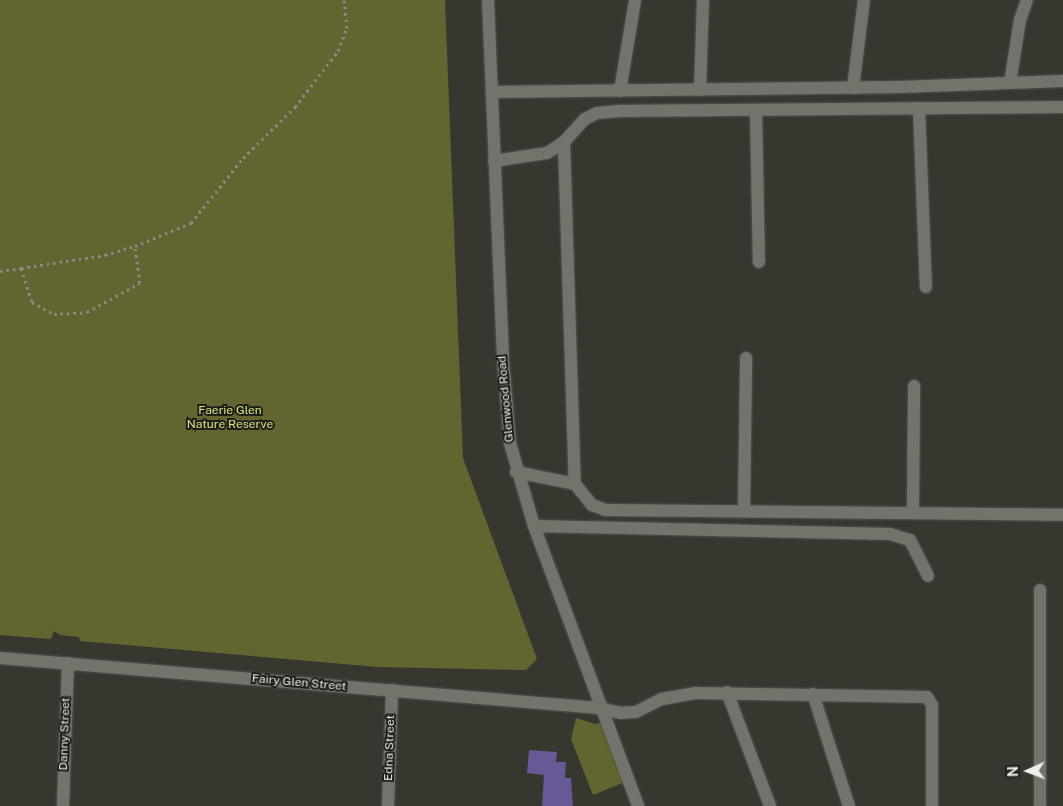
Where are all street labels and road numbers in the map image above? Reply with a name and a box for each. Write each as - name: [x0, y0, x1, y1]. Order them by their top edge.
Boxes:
- street label: Glenwood Road: [495, 355, 517, 443]
- street label: Fairy Glen Street: [251, 672, 347, 694]
- street label: Danny Street: [57, 697, 73, 771]
- street label: Edna Street: [382, 715, 398, 781]

